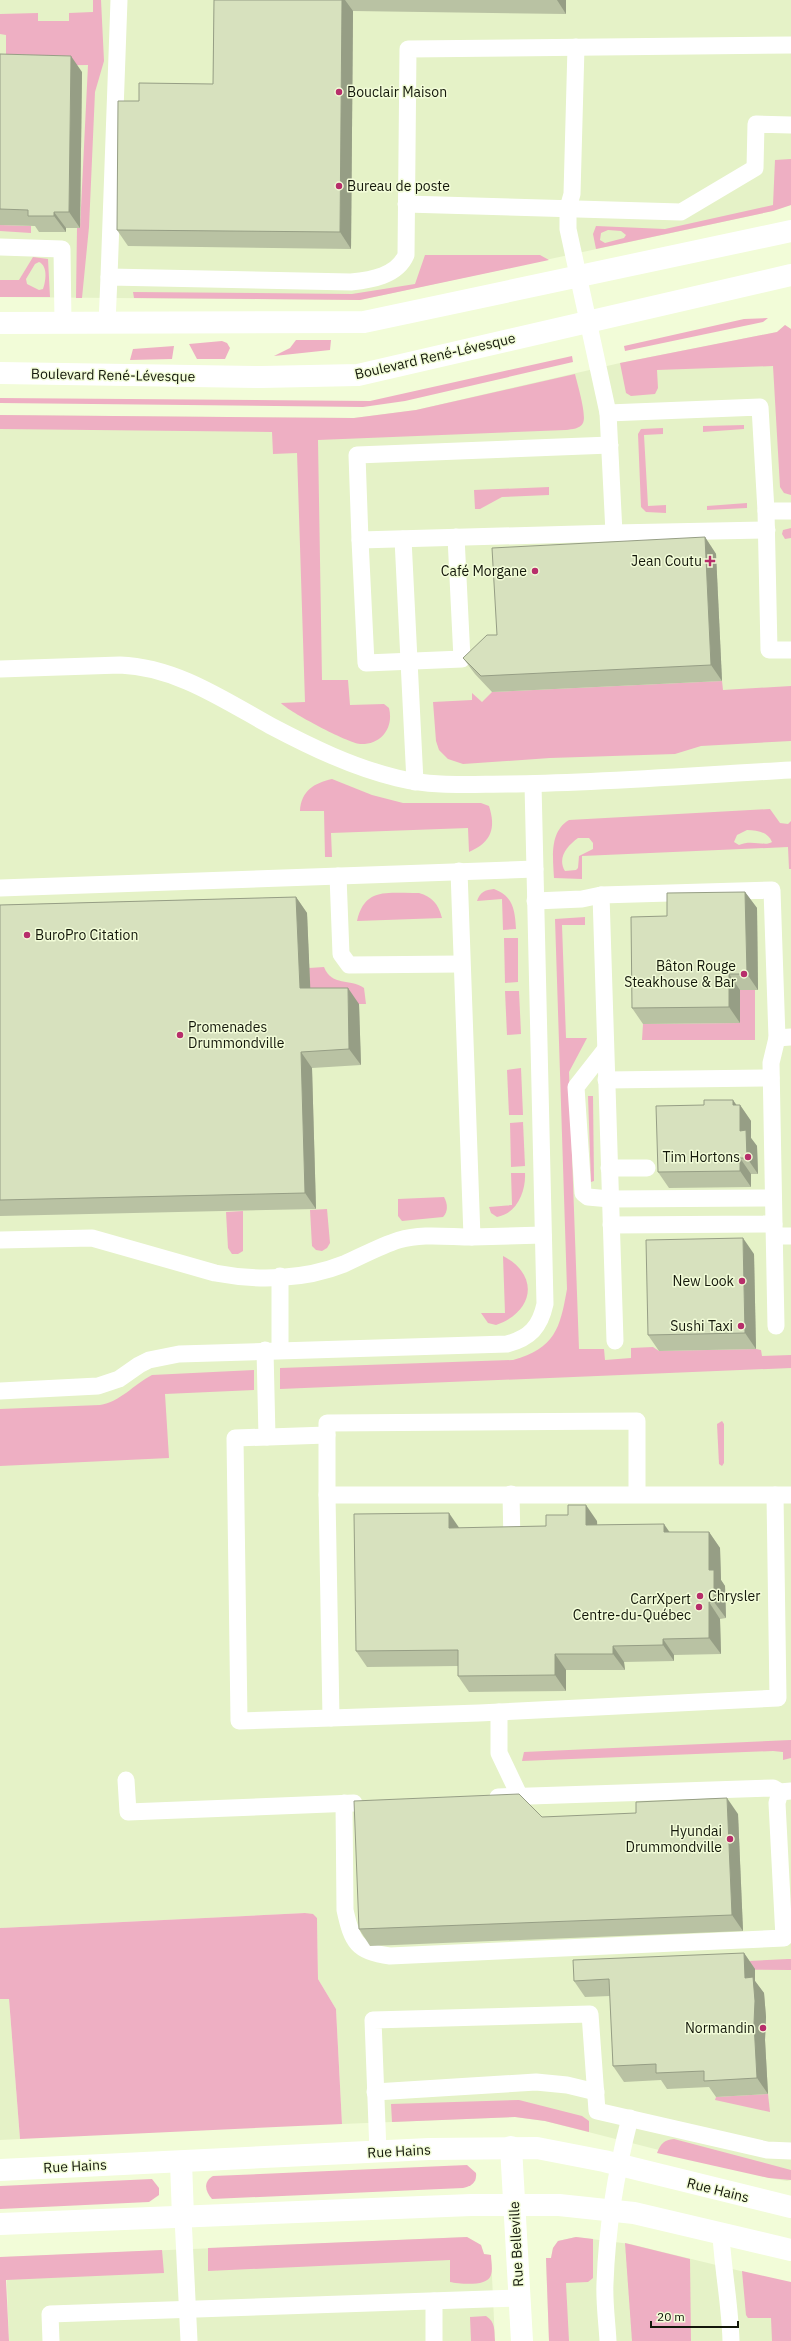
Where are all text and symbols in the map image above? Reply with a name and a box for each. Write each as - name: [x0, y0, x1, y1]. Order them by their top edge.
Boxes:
- place label: Bouclair Maison: [347, 83, 447, 101]
- marker: Bouclair Maison: [334, 87, 344, 97]
- place label: Bureau de poste: [347, 177, 450, 195]
- marker: Bureau de poste: [334, 181, 344, 191]
- street label: Boulevard René-Lévesque: [353, 329, 517, 383]
- street label: Boulevard René-Lévesque: [31, 365, 196, 385]
- place label: Jean Coutu: [631, 552, 702, 570]
- marker: Jean Coutu: [705, 556, 715, 566]
- place label: Café Morgane: [441, 562, 527, 580]
- marker: Café Morgane: [530, 566, 540, 576]
- place label: BuroPro Citation: [35, 926, 138, 944]
- marker: BuroPro Citation: [22, 930, 32, 940]
- place label: Bâton Rouge Steakhouse & Bar: [624, 957, 736, 991]
- marker: Bâton Rouge Steakhouse & Bar: [739, 969, 749, 979]
- place label: Promenades Drummondville: [188, 1018, 285, 1052]
- marker: Promenades Drummondville: [175, 1030, 185, 1040]
- place label: Tim Hortons: [663, 1148, 740, 1166]
- marker: Tim Hortons: [743, 1152, 753, 1162]
- place label: New Look: [672, 1272, 735, 1290]
- marker: New Look: [737, 1276, 747, 1286]
- place label: Sushi Taxi: [670, 1317, 733, 1335]
- marker: Sushi Taxi: [736, 1321, 746, 1331]
- place label: Chrysler: [708, 1587, 760, 1605]
- place label: CarrXpert Centre-du-Québec: [573, 1590, 691, 1624]
- marker: Chrysler: [695, 1591, 705, 1601]
- marker: CarrXpert Centre-du-Québec: [694, 1602, 704, 1612]
- place label: Hyundai Drummondville: [626, 1822, 722, 1856]
- marker: Hyundai Drummondville: [725, 1834, 735, 1844]
- place label: Normandin: [685, 2019, 755, 2037]
- marker: Normandin: [758, 2023, 768, 2033]
- street label: Rue Hains: [367, 2140, 431, 2162]
- street label: Rue Hains: [43, 2155, 107, 2177]
- street label: Rue Hains: [685, 2174, 751, 2206]
- street label: Rue Belleville: [505, 2201, 527, 2287]
- scale bar: [651, 2303, 738, 2329]
- text: 20 m: [657, 2309, 685, 2324]

